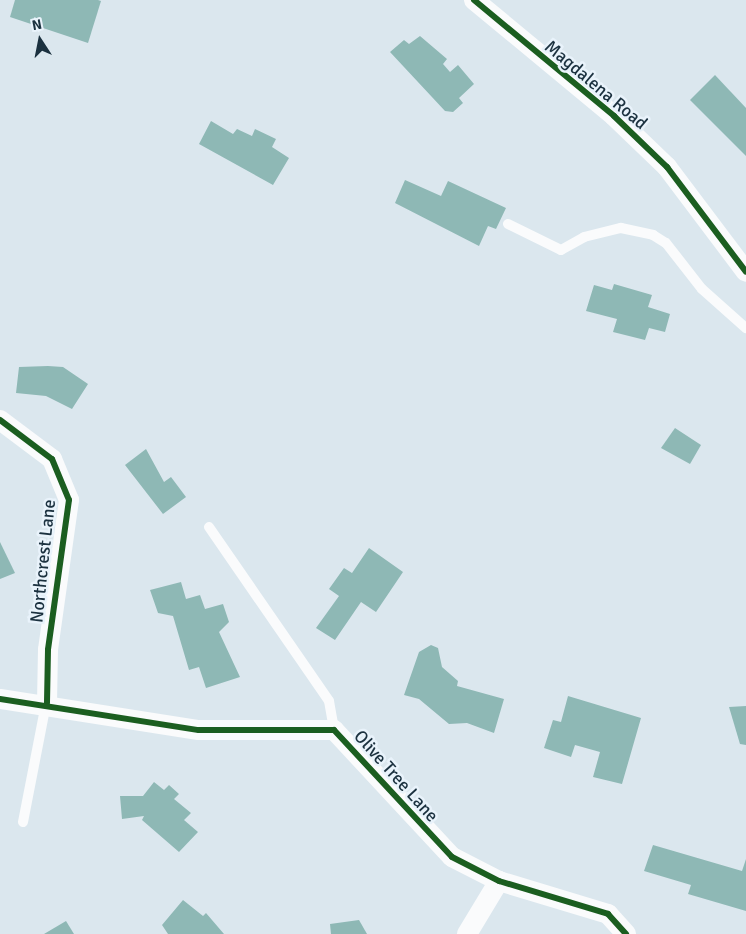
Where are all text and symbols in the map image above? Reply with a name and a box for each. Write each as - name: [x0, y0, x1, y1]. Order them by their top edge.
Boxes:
- north arrow: [15, 15, 65, 65]
- text: N: [31, 16, 43, 34]
- street label: Magdalena Road: [540, 36, 652, 134]
- street label: Northcrest Lane: [26, 498, 60, 624]
- street label: Olive Tree Lane: [349, 726, 443, 826]

